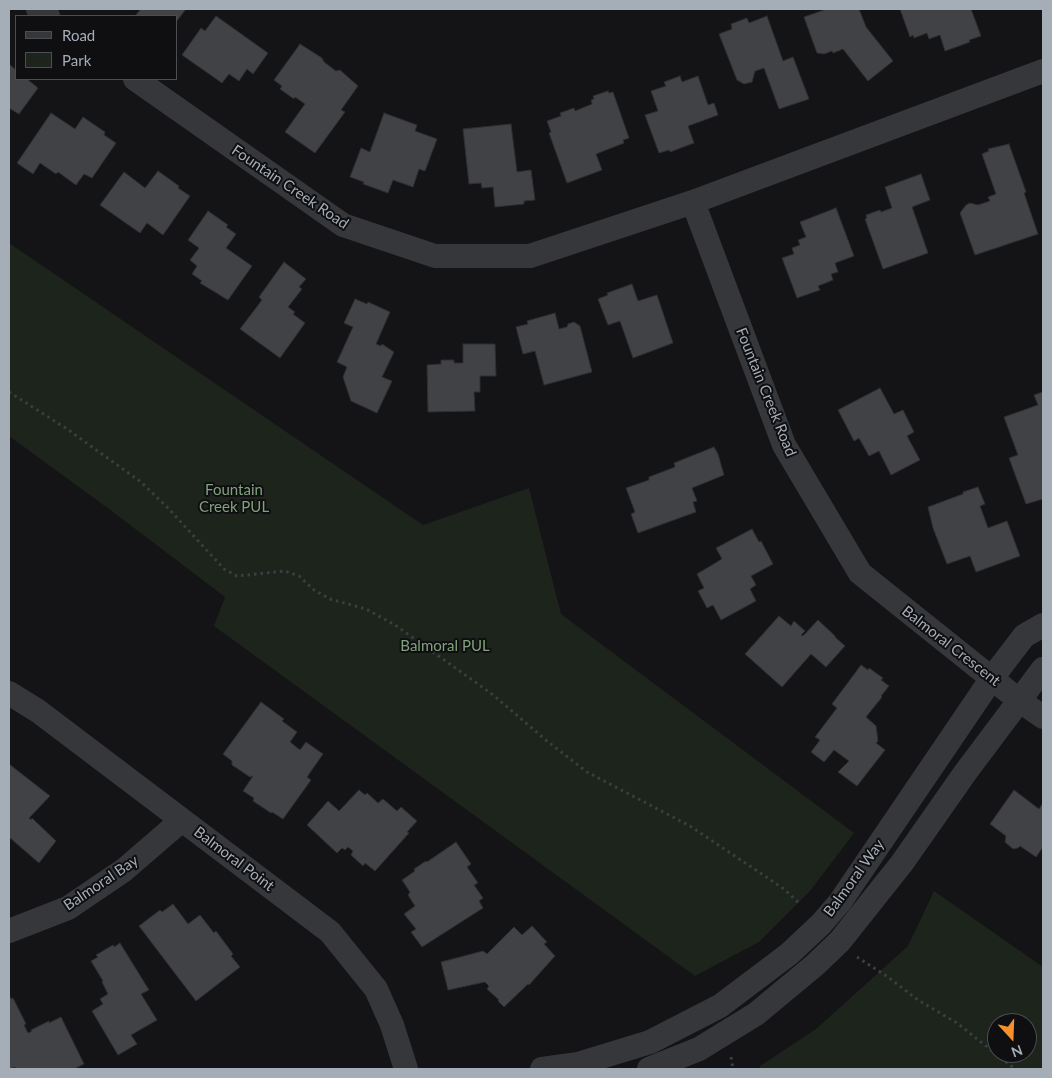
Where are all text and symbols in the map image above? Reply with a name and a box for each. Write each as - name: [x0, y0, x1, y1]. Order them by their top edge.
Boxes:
- legend: [15, 15, 178, 80]
- text: Road: [62, 26, 95, 44]
- text: Park: [62, 51, 91, 69]
- street label: Fountain Creek Road: [228, 141, 352, 233]
- street label: Fountain Creek Road: [732, 325, 800, 459]
- park label: Fountain Creek PUL: [199, 481, 269, 516]
- street label: Balmoral Crescent: [898, 602, 1004, 690]
- park label: Balmoral PUL: [400, 637, 490, 655]
- street label: Balmoral Point: [190, 823, 278, 895]
- street label: Balmoral Way: [820, 836, 888, 920]
- street label: Balmoral Bay: [60, 851, 142, 915]
- north arrow: [987, 1013, 1037, 1063]
- text: N: [1009, 1042, 1025, 1061]

